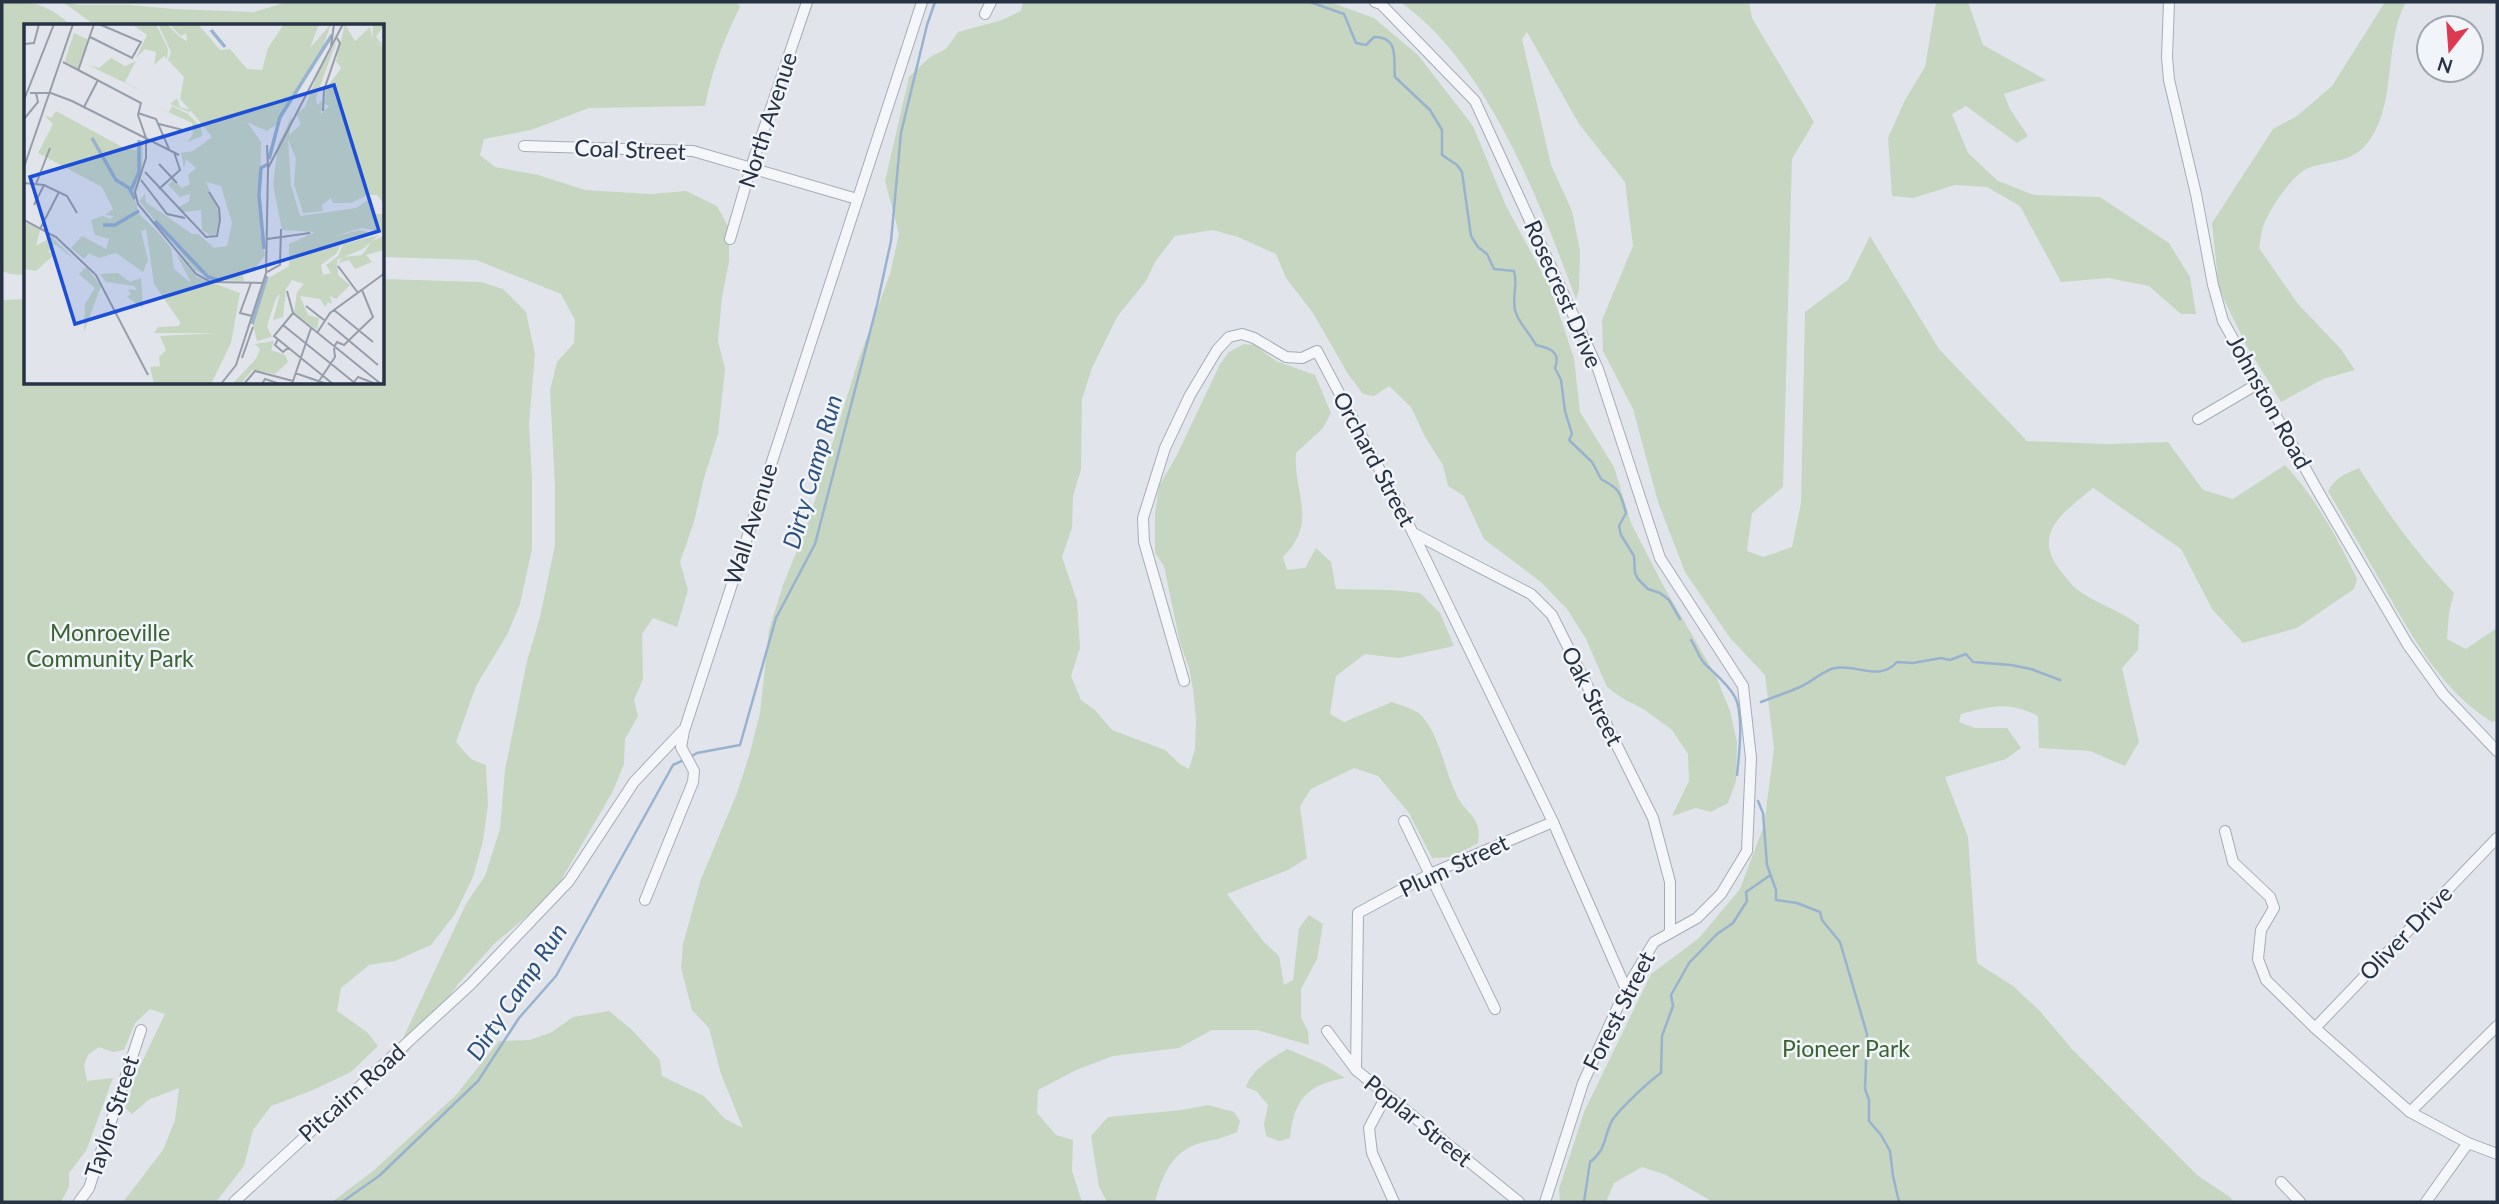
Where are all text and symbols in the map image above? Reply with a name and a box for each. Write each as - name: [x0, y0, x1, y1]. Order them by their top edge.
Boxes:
- north arrow: [2415, 14, 2485, 84]
- inset map: [24, 24, 385, 385]
- street label: North Avenue: [732, 48, 802, 191]
- text: N: [2435, 53, 2455, 79]
- street label: Coal Street: [574, 133, 687, 165]
- street label: Rosecrest Drive: [1519, 215, 1609, 372]
- street label: Johnston Road: [2222, 330, 2318, 473]
- street label: Orchard Street: [1328, 386, 1422, 531]
- water label: Dirty Camp Run: [776, 391, 847, 552]
- street label: Wall Avenue: [717, 459, 783, 588]
- park label: Monroeville Community Park: [26, 618, 194, 672]
- street label: Oak Street: [1556, 641, 1630, 751]
- street label: Plum Street: [1394, 827, 1513, 903]
- street label: Oliver Drive: [2353, 879, 2458, 986]
- water label: Dirty Camp Run: [459, 917, 572, 1065]
- street label: Forest Street: [1576, 946, 1660, 1075]
- park label: Pioneer Park: [1782, 1034, 1910, 1062]
- street label: Pitcairn Road: [292, 1037, 410, 1147]
- street label: Taylor Street: [78, 1051, 144, 1181]
- street label: Poplar Street: [1359, 1068, 1479, 1173]

